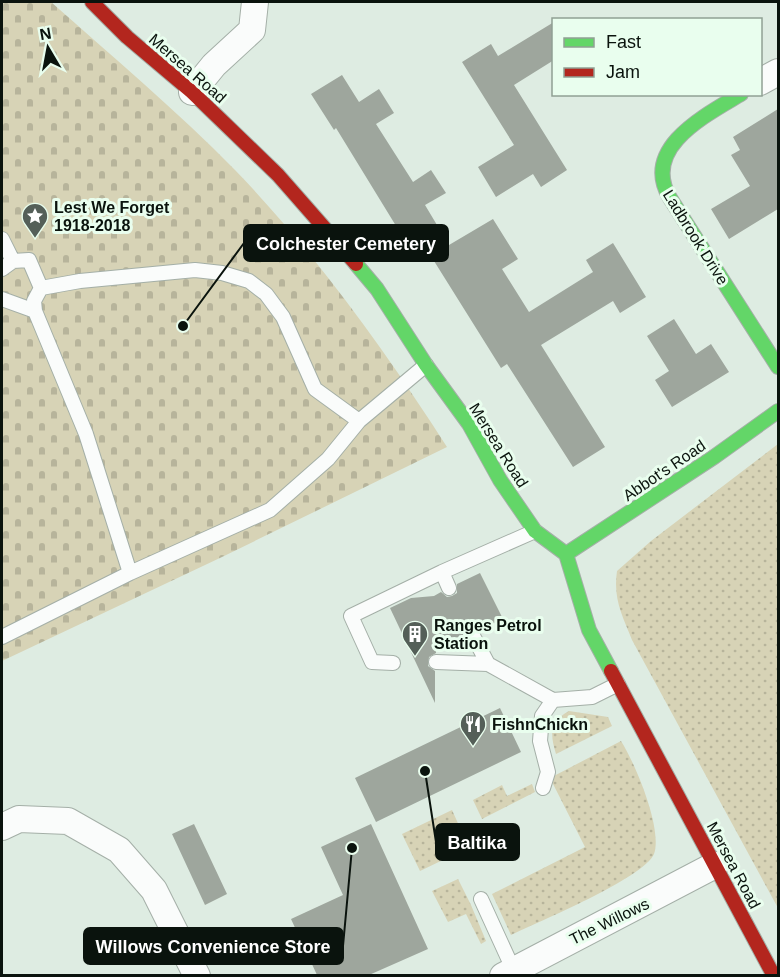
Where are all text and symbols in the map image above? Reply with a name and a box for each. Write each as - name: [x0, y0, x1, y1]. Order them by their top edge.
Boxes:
- north arrow: [18, 18, 78, 78]
- legend: [552, 18, 762, 96]
- text: N: [38, 24, 53, 43]
- street label: Mersea Road: [146, 30, 229, 106]
- text: Fast: [606, 32, 641, 52]
- text: Jam: [606, 62, 640, 82]
- street label: Ladbrook Drive: [660, 187, 732, 288]
- place label: Lest We Forget 1918-2018: [54, 199, 170, 234]
- place icon: Lest We Forget 1918-2018: [20, 201, 50, 239]
- callout: Colchester Cemetery: [244, 225, 448, 261]
- text: Colchester Cemetery: [256, 234, 436, 254]
- street label: Mersea Road: [466, 400, 531, 490]
- street label: Abbot's Road: [620, 437, 709, 504]
- place label: Ranges Petrol Station: [434, 617, 542, 652]
- building icon: Ranges Petrol Station: [400, 619, 430, 657]
- restaurant icon: FishnChickn: [458, 709, 488, 747]
- place label: FishnChickn: [492, 716, 588, 733]
- street label: Mersea Road: [704, 819, 764, 912]
- callout: Baltika: [436, 824, 519, 860]
- text: Baltika: [447, 833, 508, 853]
- street label: The Willows: [567, 895, 652, 948]
- callout: Willows Convenience Store: [84, 928, 343, 964]
- text: Willows Convenience Store: [96, 937, 330, 957]

